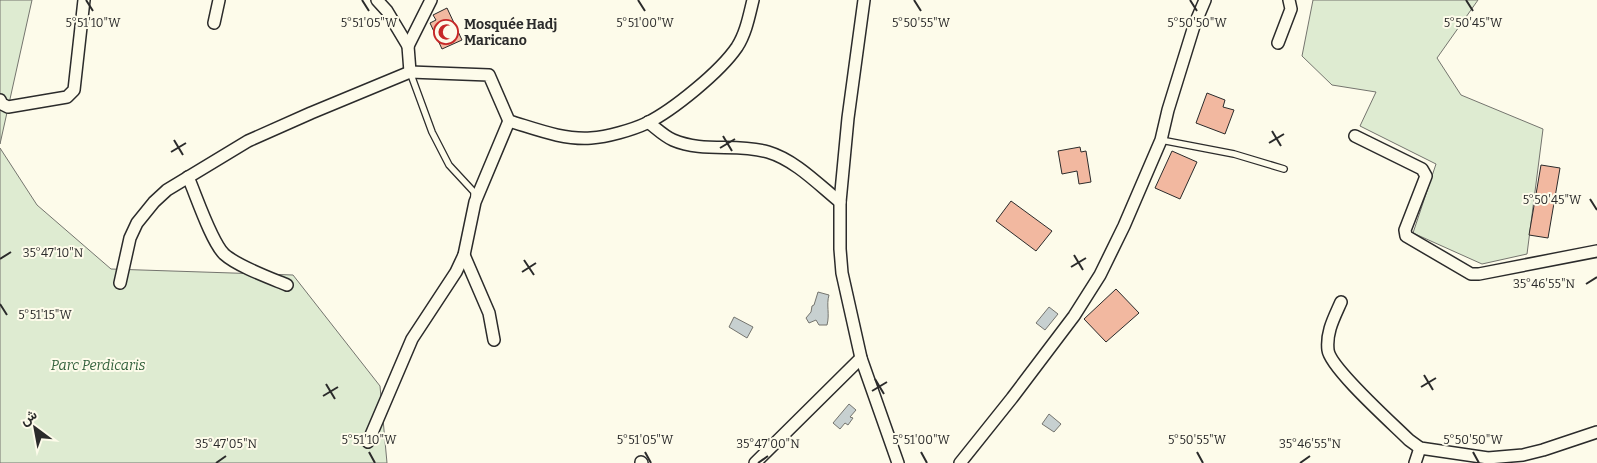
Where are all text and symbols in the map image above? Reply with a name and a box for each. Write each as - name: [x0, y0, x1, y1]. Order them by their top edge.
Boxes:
- text: 5°51'10"W: [66, 16, 121, 30]
- text: 5°51'05"W: [341, 16, 398, 30]
- place label: Mosquée Hadj Maricano: [464, 16, 557, 49]
- text: 5°51'00"W: [616, 16, 675, 30]
- text: 5°50'55"W: [892, 16, 951, 30]
- text: 5°50'50"W: [1167, 16, 1227, 30]
- text: 5°50'45"W: [1444, 16, 1503, 30]
- mosque icon: Mosquée Hadj Maricano: [433, 19, 459, 45]
- text: 5°50'45"W: [1523, 193, 1582, 207]
- text: 35°47'10"N: [23, 246, 84, 260]
- text: 35°46'55"N: [1513, 277, 1576, 291]
- text: 5°51'15"W: [18, 308, 73, 322]
- park label: Parc Perdicaris: [51, 357, 146, 374]
- north arrow: [10, 403, 60, 453]
- text: ش: [17, 406, 40, 429]
- text: 5°51'10"W: [342, 433, 397, 447]
- text: 5°51'05"W: [617, 433, 674, 447]
- text: 5°51'00"W: [892, 433, 951, 447]
- text: 5°50'55"W: [1168, 433, 1227, 447]
- text: 5°50'50"W: [1443, 433, 1503, 447]
- text: 35°47'05"N: [195, 437, 258, 451]
- text: 35°47'00"N: [736, 437, 800, 451]
- text: 35°46'55"N: [1279, 437, 1342, 451]

